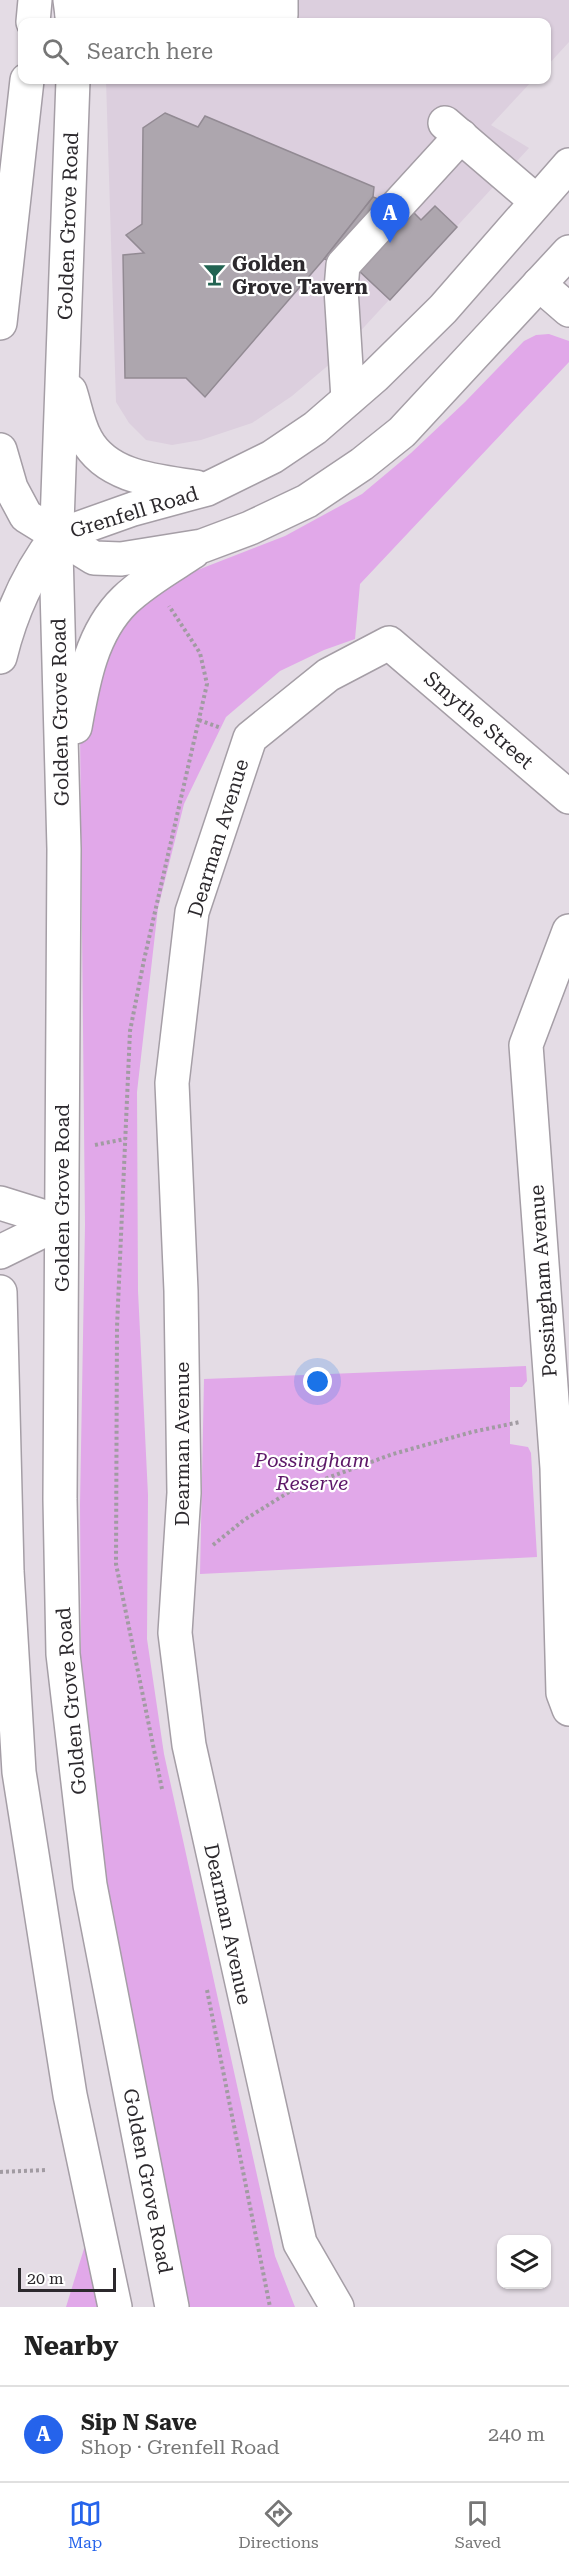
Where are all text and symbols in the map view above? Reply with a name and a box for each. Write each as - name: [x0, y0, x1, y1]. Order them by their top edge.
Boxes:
- search box: [18, 18, 551, 84]
- icon: search: [39, 35, 72, 68]
- text: Search here: [87, 39, 213, 64]
- street label: Golden Grove Road: [53, 131, 83, 320]
- pin: A: [370, 194, 410, 243]
- place label: Golden Grove Tavern: [232, 252, 368, 299]
- bar icon: Golden Grove Tavern: [201, 262, 227, 288]
- street label: Grenfell Road: [67, 481, 201, 543]
- street label: Golden Grove Road: [46, 618, 74, 806]
- street label: Smythe Street: [420, 666, 539, 774]
- street label: Dearman Avenue: [183, 756, 253, 920]
- street label: Golden Grove Road: [50, 1104, 74, 1292]
- street label: Possingham Avenue: [524, 1184, 562, 1378]
- street label: Dearman Avenue: [170, 1362, 194, 1526]
- your location: [303, 1367, 332, 1396]
- park label: Possingham Reserve: [253, 1448, 370, 1495]
- street label: Golden Grove Road: [51, 1606, 91, 1796]
- street label: Dearman Avenue: [199, 1841, 257, 2007]
- street label: Golden Grove Road: [118, 2086, 178, 2276]
- map controls: [497, 2235, 551, 2289]
- button: layers: [497, 2235, 551, 2289]
- scale bar: [18, 2265, 116, 2292]
- text: 20 m: [27, 2269, 64, 2288]
- text: Nearby: [24, 2331, 118, 2361]
- text: Sip N Save: [81, 2410, 197, 2435]
- text: A: [36, 2422, 51, 2446]
- text: 240 m: [488, 2422, 545, 2446]
- text: Shop · Grenfell Road: [81, 2435, 280, 2459]
- tab: Map: [68, 2497, 102, 2552]
- tab: Directions: [238, 2497, 319, 2552]
- tab: Saved: [455, 2497, 501, 2552]

